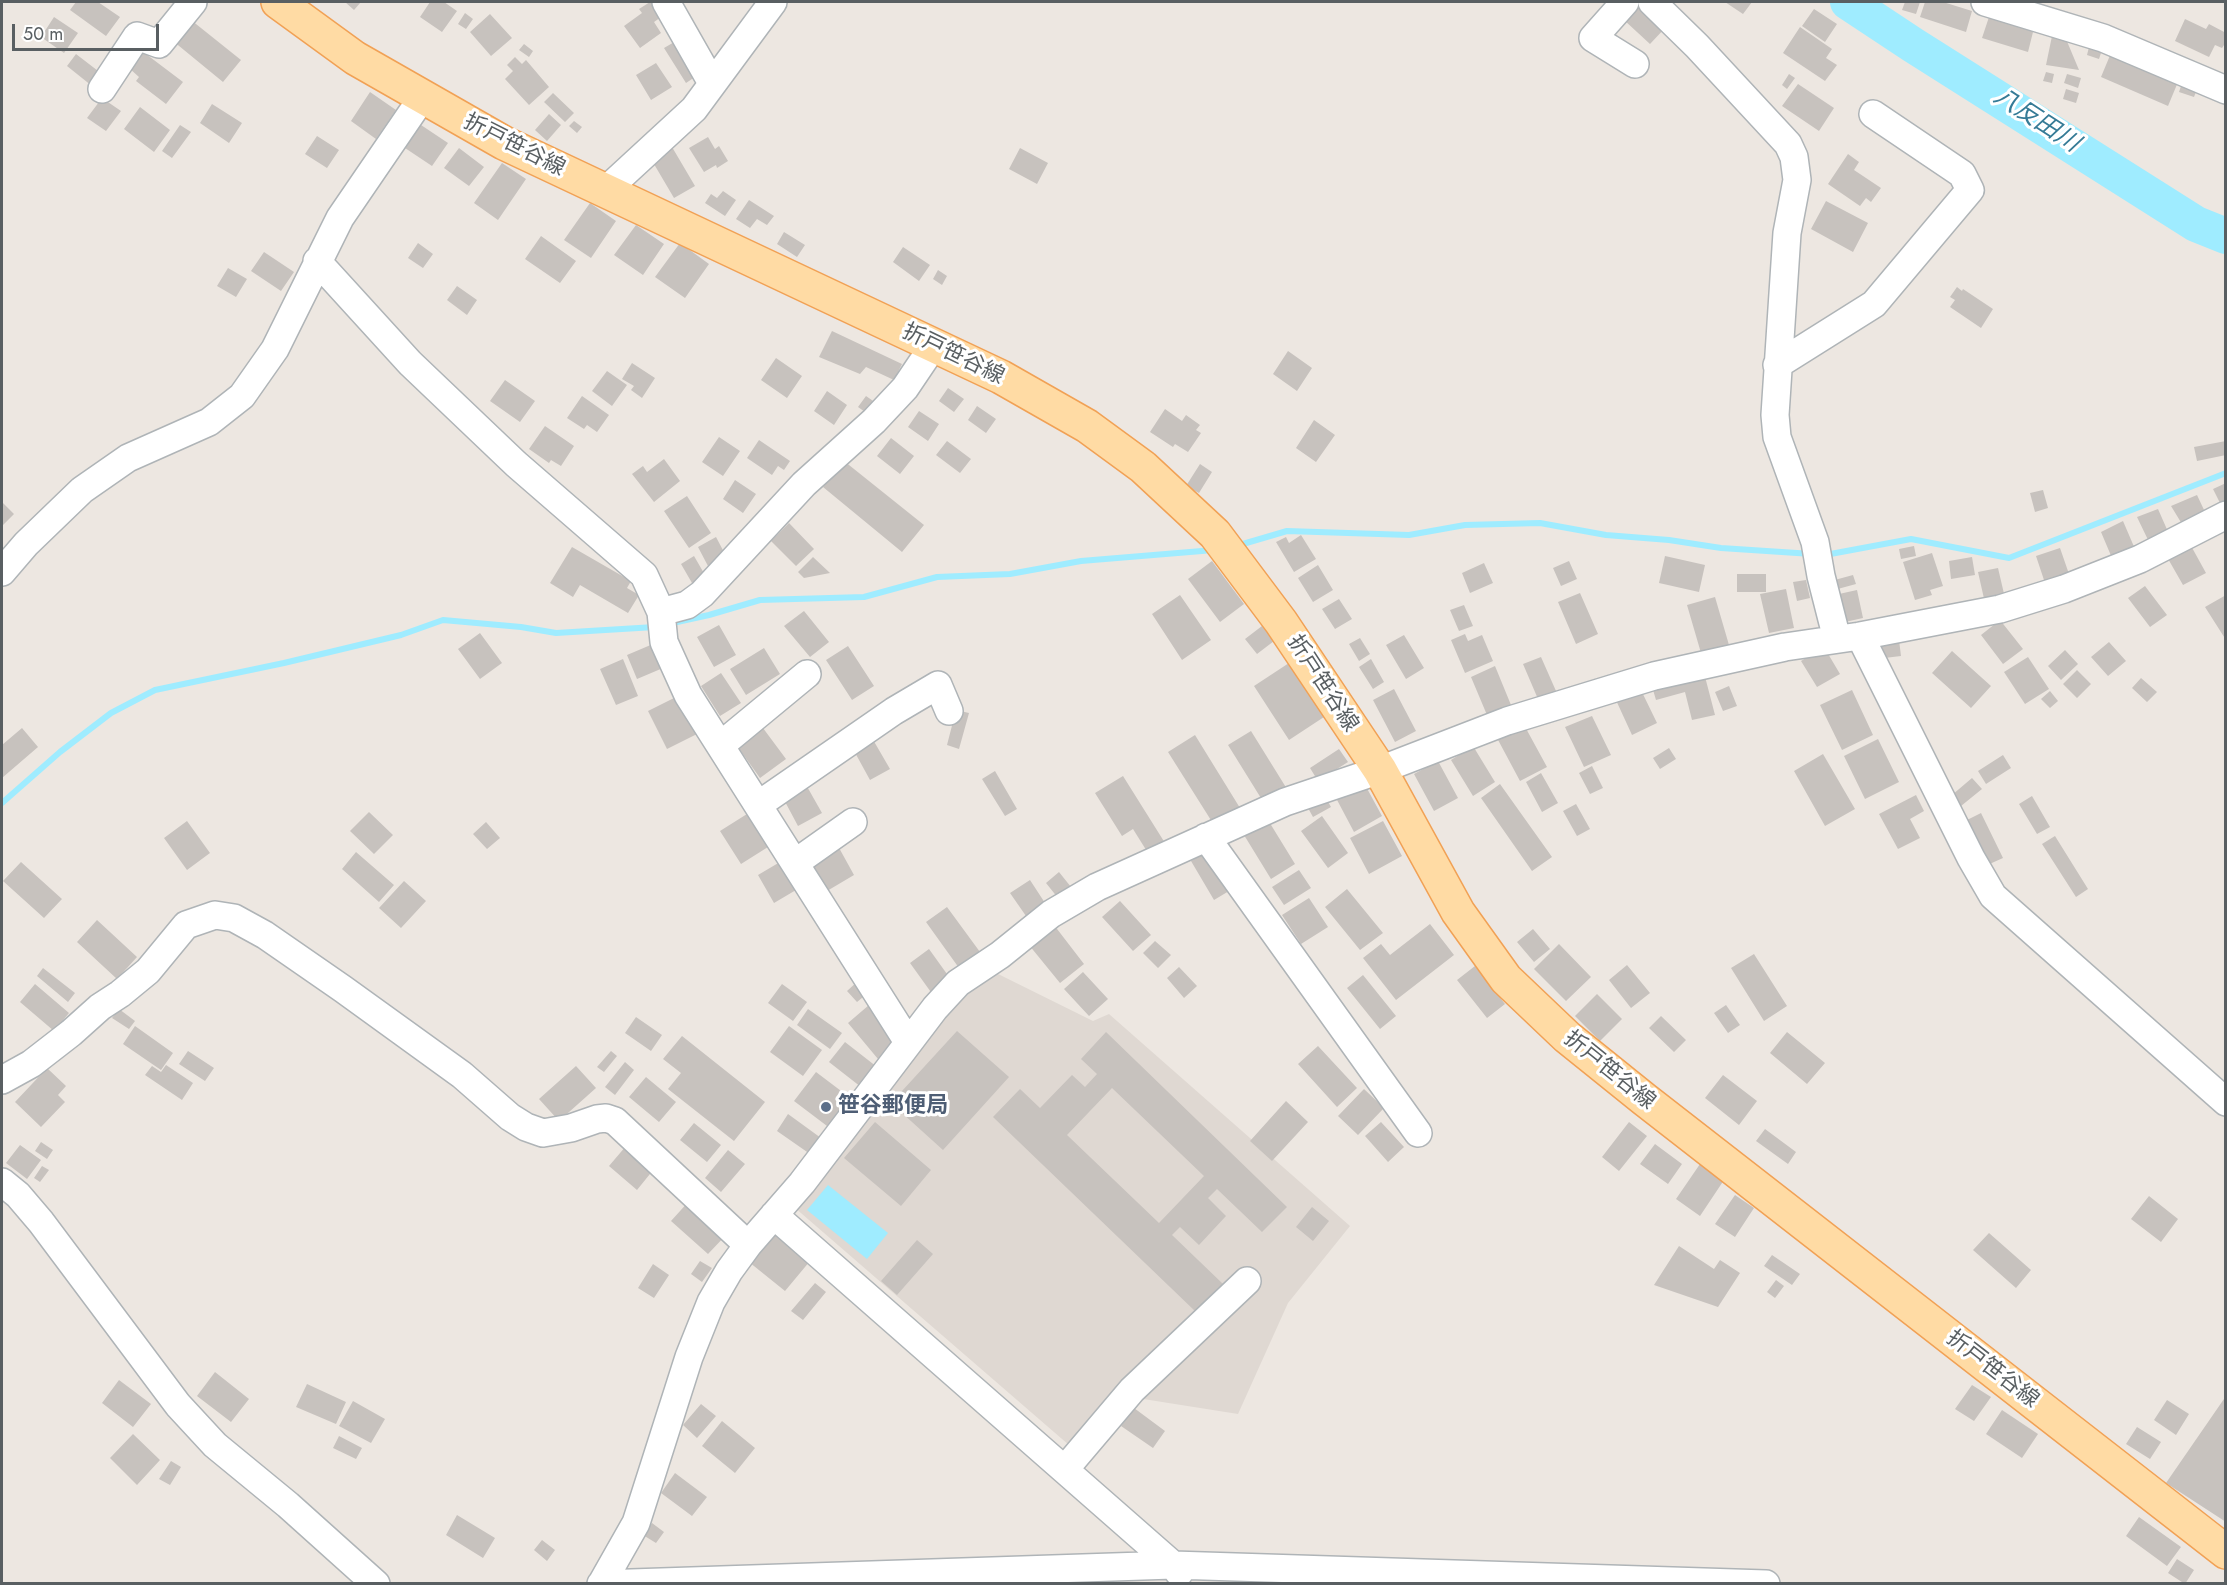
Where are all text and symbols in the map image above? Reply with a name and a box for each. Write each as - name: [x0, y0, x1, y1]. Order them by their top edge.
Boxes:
- scale bar: [15, 12, 162, 50]
- text: 50 m: [23, 21, 63, 47]
- water label: 八反田川: [1988, 83, 2084, 159]
- street label: 折戸笹谷線: [459, 109, 569, 183]
- street label: 折戸笹谷線: [898, 319, 1008, 391]
- street label: 折戸笹谷線: [1281, 631, 1363, 737]
- street label: 折戸笹谷線: [1558, 1026, 1660, 1116]
- place label: 笹谷郵便局: [838, 1094, 948, 1120]
- marker: 笹谷郵便局: [819, 1100, 833, 1114]
- street label: 折戸笹谷線: [1941, 1326, 2043, 1414]

